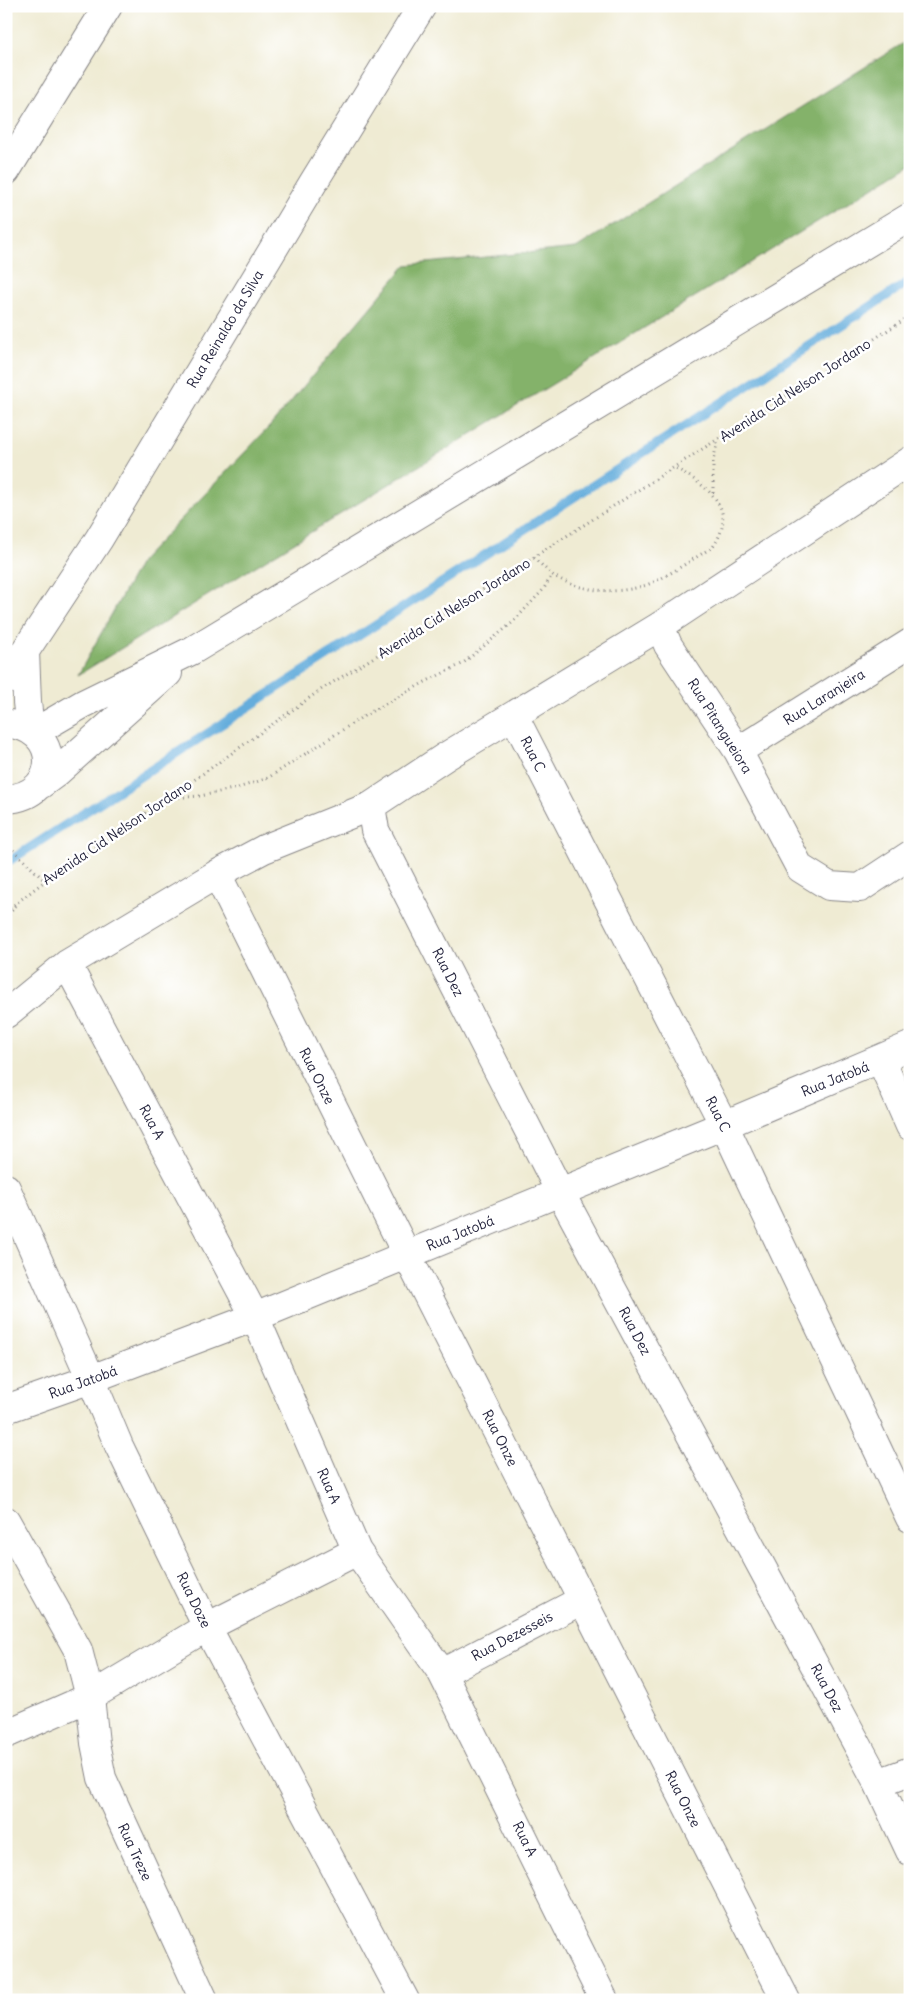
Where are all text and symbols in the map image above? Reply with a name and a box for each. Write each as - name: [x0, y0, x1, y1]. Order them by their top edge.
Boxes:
- street label: Rua Reinaldo da Silva: [183, 267, 267, 391]
- street label: Avenida Cid Nelson Jordano: [716, 334, 874, 446]
- street label: Avenida Cid Nelson Jordano: [374, 554, 534, 662]
- street label: Rua Laranjeira: [780, 665, 868, 729]
- street label: Rua Pitangueiora: [684, 675, 756, 777]
- street label: Rua C: [516, 733, 550, 775]
- street label: Avenida Cid Nelson Jordano: [39, 775, 195, 889]
- street label: Rua Dez: [428, 945, 468, 1000]
- street label: Rua Onze: [295, 1045, 339, 1107]
- street label: Rua Jatobá: [798, 1057, 872, 1101]
- street label: Rua C: [701, 1093, 735, 1135]
- street label: Rua A: [135, 1101, 169, 1143]
- street label: Rua Jatobá: [423, 1211, 497, 1255]
- street label: Rua Dez: [615, 1304, 655, 1359]
- street label: Rua Jatobá: [46, 1361, 120, 1403]
- street label: Rua Onze: [478, 1407, 522, 1469]
- street label: Rua A: [313, 1465, 345, 1507]
- street label: Rua Doze: [173, 1569, 215, 1631]
- street label: Rua Dezesseis: [468, 1607, 556, 1665]
- street label: Rua Dez: [807, 1661, 847, 1716]
- street label: Rua Onze: [661, 1768, 705, 1830]
- street label: Rua A: [509, 1818, 541, 1860]
- street label: Rua Treze: [114, 1820, 156, 1884]

